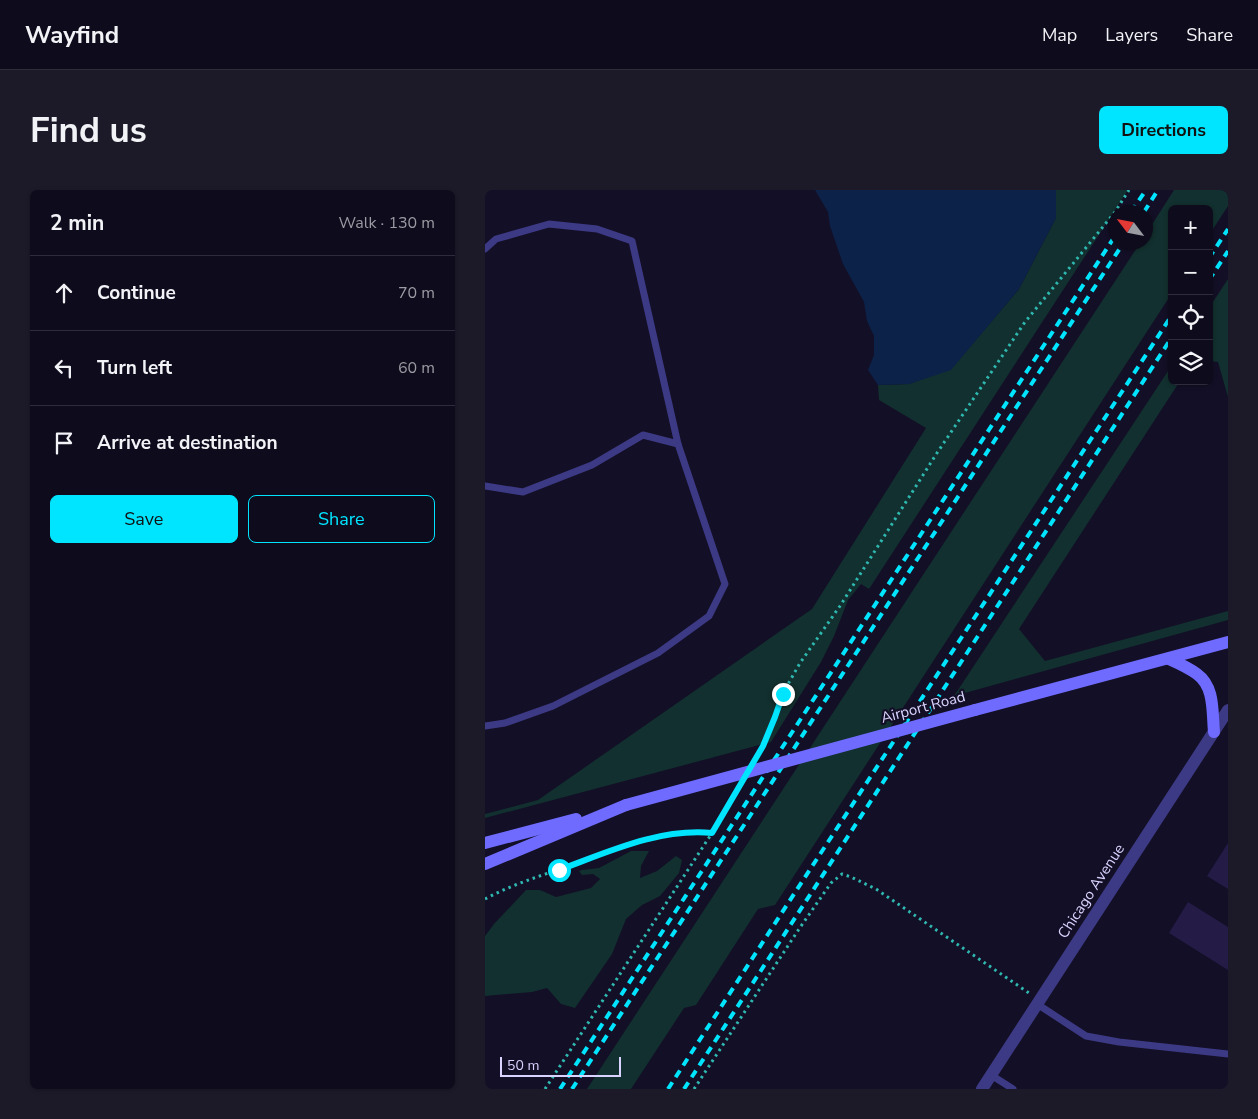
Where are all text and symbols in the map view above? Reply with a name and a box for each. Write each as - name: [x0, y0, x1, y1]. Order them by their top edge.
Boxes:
- text: Wayfind: [25, 19, 119, 51]
- text: Map: [1042, 23, 1077, 47]
- text: Layers: [1105, 23, 1158, 47]
- text: Share: [1186, 23, 1233, 47]
- button: Directions: [1099, 106, 1228, 154]
- text: Find us: [30, 107, 147, 154]
- north arrow: [1108, 205, 1153, 250]
- map controls: [1168, 205, 1213, 385]
- button: +: [1168, 205, 1213, 250]
- text: 2 min: [50, 209, 104, 237]
- text: Walk · 130 m: [339, 212, 435, 234]
- button: −: [1168, 250, 1213, 295]
- icon: ahead: [50, 279, 78, 307]
- text: Continue: [97, 280, 176, 306]
- text: 70 m: [398, 282, 435, 304]
- button: locate: [1168, 295, 1213, 340]
- button: layers: [1168, 340, 1213, 385]
- icon: left: [50, 354, 78, 382]
- text: Turn left: [97, 355, 172, 381]
- text: 60 m: [398, 357, 435, 379]
- icon: arrive: [50, 429, 78, 457]
- text: Arrive at destination: [97, 430, 278, 456]
- button: Save: [50, 495, 238, 543]
- button: Share: [248, 495, 435, 543]
- route end: [772, 683, 795, 706]
- street label: Airport Road: [879, 686, 967, 728]
- street label: Chicago Avenue: [1053, 840, 1129, 942]
- route start: [548, 859, 571, 882]
- scale bar: [500, 1054, 621, 1077]
- text: 50 m: [507, 1056, 539, 1075]

